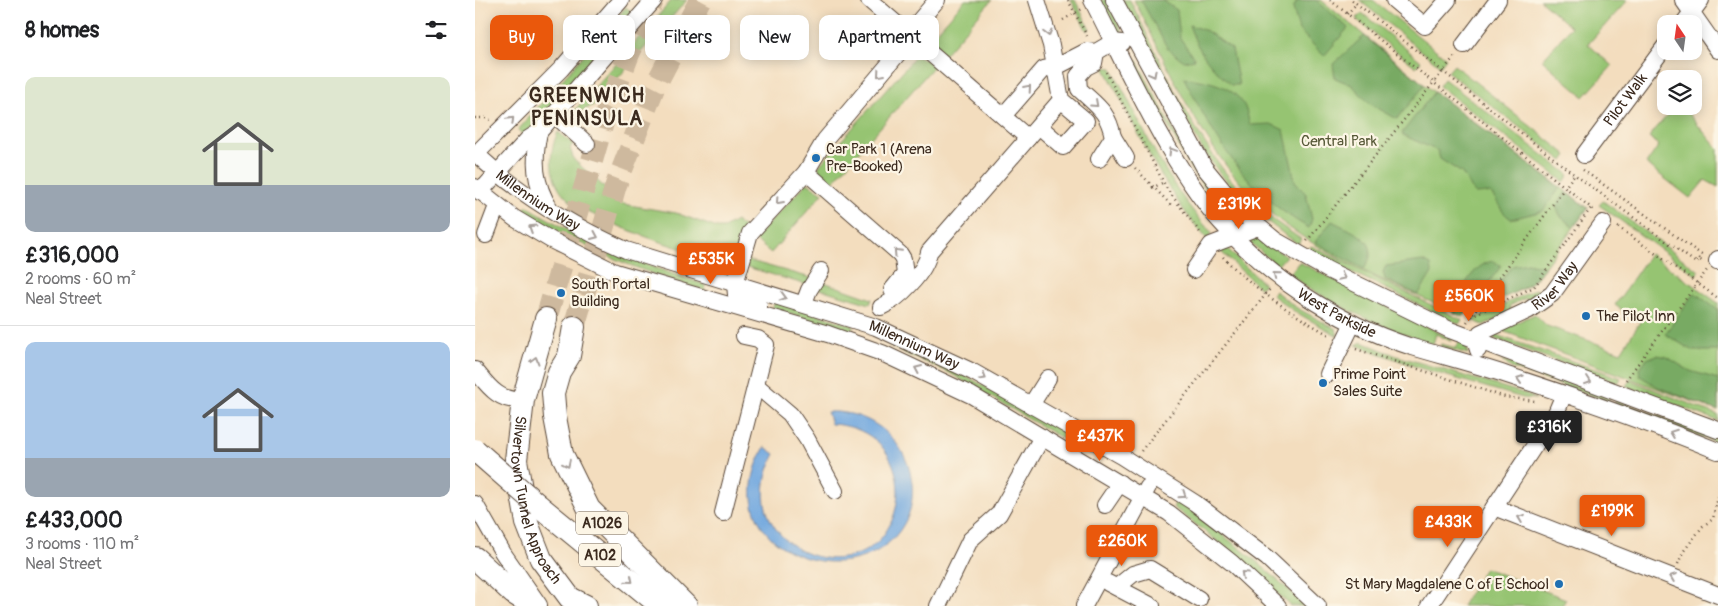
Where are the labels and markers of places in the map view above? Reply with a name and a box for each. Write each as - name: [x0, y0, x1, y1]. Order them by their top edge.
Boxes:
- place label: Car Park 1 (Arena Pre-Booked): [826, 140, 932, 176]
- marker: Car Park 1 (Arena Pre-Booked): [810, 152, 822, 164]
- pin: £319K: [1204, 188, 1274, 230]
- pin: £535K: [676, 242, 746, 285]
- place label: South Portal Building: [571, 275, 650, 311]
- pin: £560K: [1434, 280, 1504, 322]
- marker: South Portal Building: [555, 287, 567, 299]
- place label: The Pilot Inn: [1596, 307, 1675, 326]
- marker: The Pilot Inn: [1580, 310, 1592, 322]
- place label: Prime Point Sales Suite: [1333, 365, 1407, 401]
- marker: Prime Point Sales Suite: [1317, 377, 1329, 389]
- pin: £316K: [1514, 410, 1584, 453]
- pin: £437K: [1065, 420, 1135, 462]
- pin: £199K: [1577, 494, 1647, 537]
- pin: £433K: [1413, 506, 1483, 548]
- pin: £260K: [1087, 524, 1157, 567]
- place label: St Mary Magdalene C of E School: [1345, 575, 1549, 594]
- marker: St Mary Magdalene C of E School: [1553, 578, 1565, 590]

